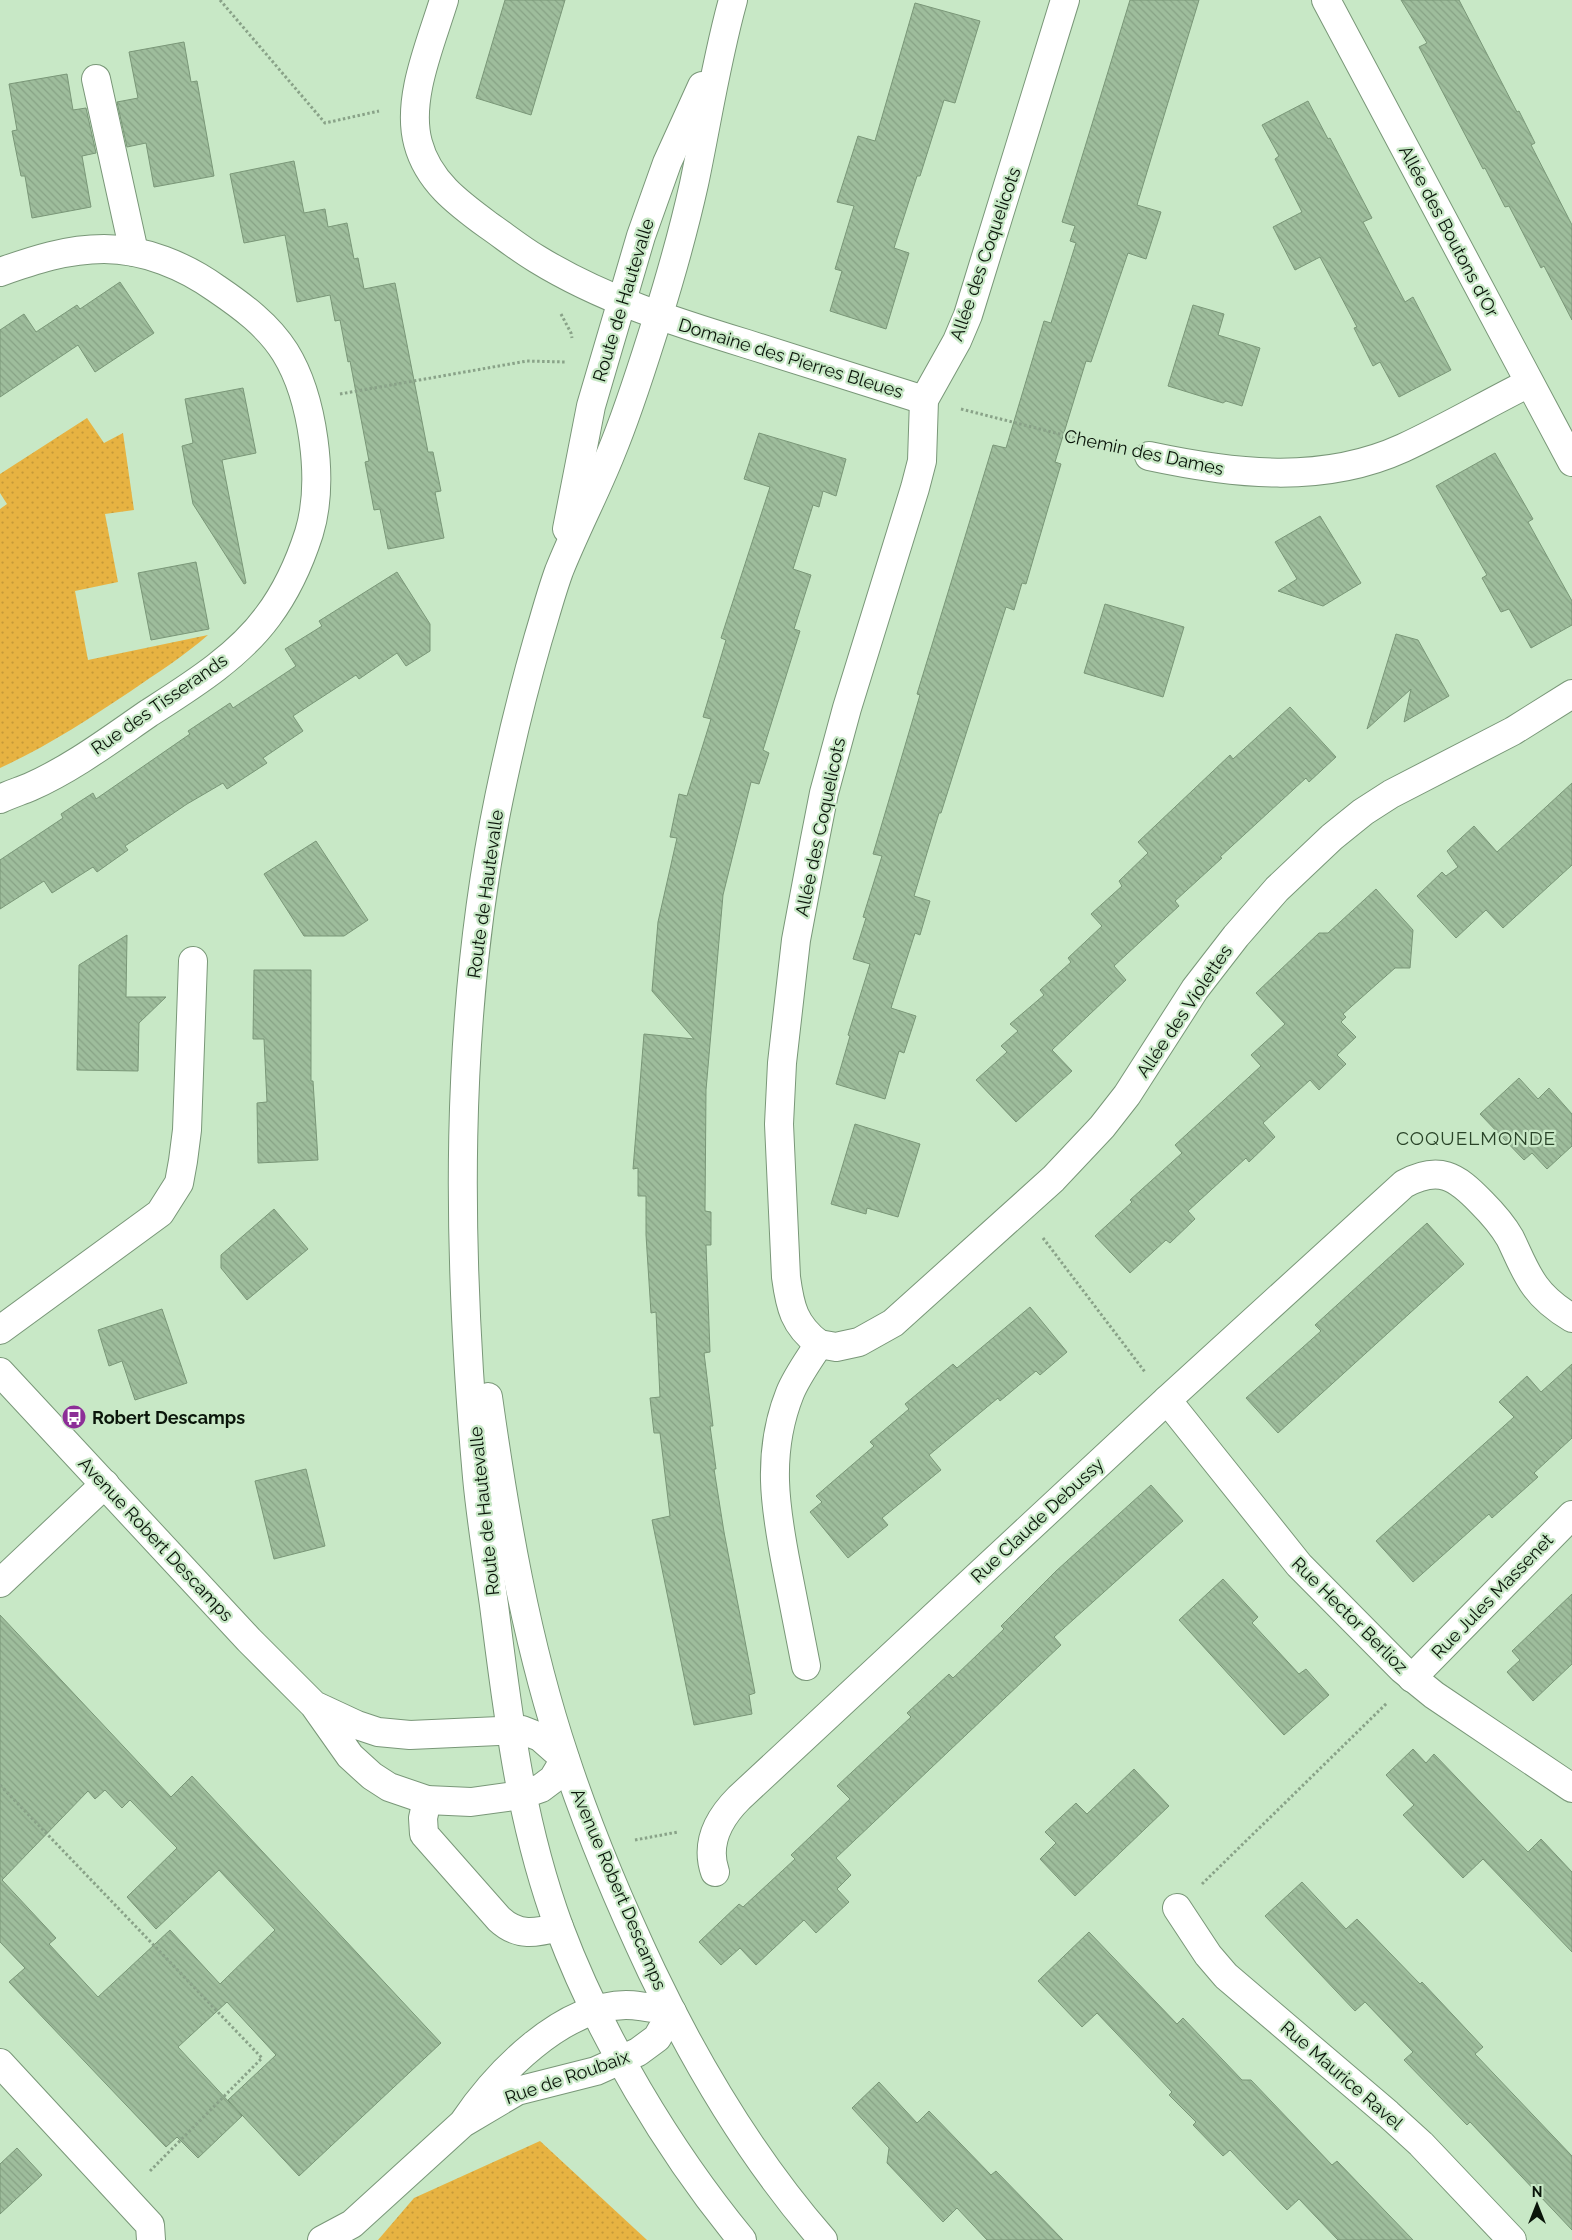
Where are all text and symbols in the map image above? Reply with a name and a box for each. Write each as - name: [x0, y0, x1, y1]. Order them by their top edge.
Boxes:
- street label: Allée des Boutons d'Or: [1395, 142, 1503, 321]
- street label: Allée des Coquelicots: [945, 164, 1025, 343]
- street label: Route de Hautevalle: [588, 215, 658, 384]
- street label: Domaine des Pierres Bleues: [676, 314, 906, 402]
- street label: Chemin des Dames: [1062, 425, 1226, 479]
- street label: Rue des Tisserands: [87, 649, 231, 759]
- street label: Allée des Coquelicots: [791, 735, 849, 918]
- street label: Route de Hautevalle: [463, 808, 507, 979]
- street label: Allée des Violettes: [1132, 940, 1236, 1081]
- district label: COQUELMONDE: [1396, 1127, 1556, 1149]
- bus stop icon: Robert Descamps: [61, 1404, 87, 1430]
- place label: Robert Descamps: [92, 1407, 245, 1428]
- street label: Route de Hautevalle: [465, 1425, 503, 1596]
- street label: Avenue Robert Descamps: [74, 1453, 238, 1626]
- street label: Rue Claude Debussy: [966, 1453, 1108, 1587]
- street label: Rue Jules Massenet: [1427, 1529, 1557, 1663]
- street label: Rue Hector Berlioz: [1288, 1553, 1412, 1677]
- street label: Avenue Robert Descamps: [567, 1785, 671, 1993]
- street label: Rue Maurice Ravel: [1277, 2016, 1407, 2134]
- street label: Rue de Roubaix: [502, 2046, 632, 2108]
- north arrow: [1512, 2180, 1562, 2230]
- text: N: [1532, 2184, 1542, 2200]

